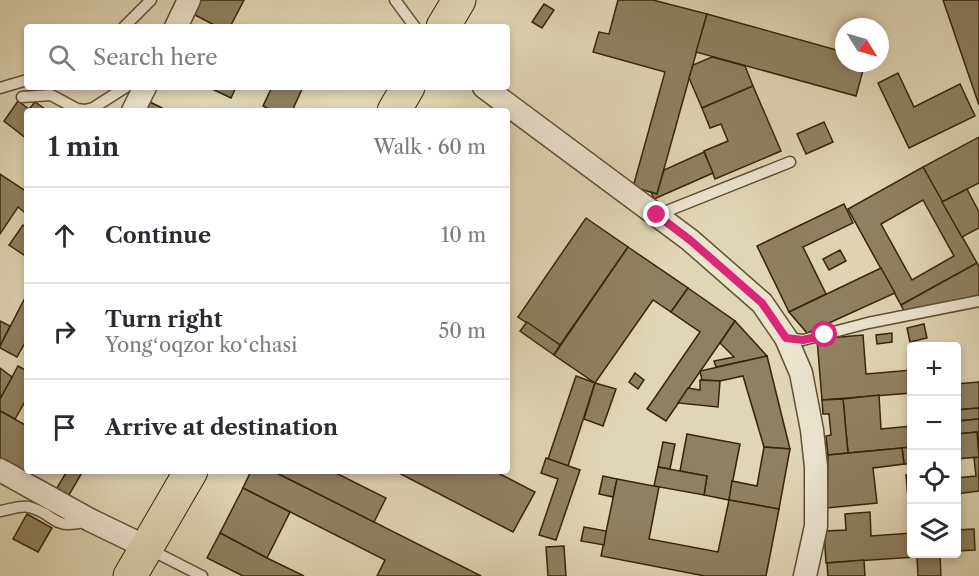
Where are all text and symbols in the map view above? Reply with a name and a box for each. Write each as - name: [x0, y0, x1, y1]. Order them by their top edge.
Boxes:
- north arrow: [835, 18, 889, 72]
- search box: [24, 24, 510, 90]
- icon: search: [45, 41, 78, 74]
- text: Search here: [93, 44, 218, 71]
- text: 1 min: [48, 131, 119, 163]
- text: Walk · 60 m: [374, 135, 486, 159]
- route end: [643, 201, 669, 227]
- icon: ahead: [48, 219, 81, 252]
- text: Continue: [105, 222, 211, 249]
- text: 10 m: [441, 223, 486, 247]
- text: Turn right: [105, 306, 223, 333]
- icon: right: [48, 315, 81, 348]
- text: 50 m: [439, 319, 486, 343]
- route start: [811, 321, 837, 347]
- text: Yongʻoqzor koʻchasi: [105, 333, 297, 357]
- map controls: [907, 342, 961, 558]
- button: +: [907, 342, 961, 396]
- button: −: [907, 396, 961, 450]
- icon: arrive: [48, 411, 81, 444]
- text: Arrive at destination: [105, 414, 338, 441]
- button: locate: [907, 450, 961, 504]
- button: layers: [907, 504, 961, 558]

